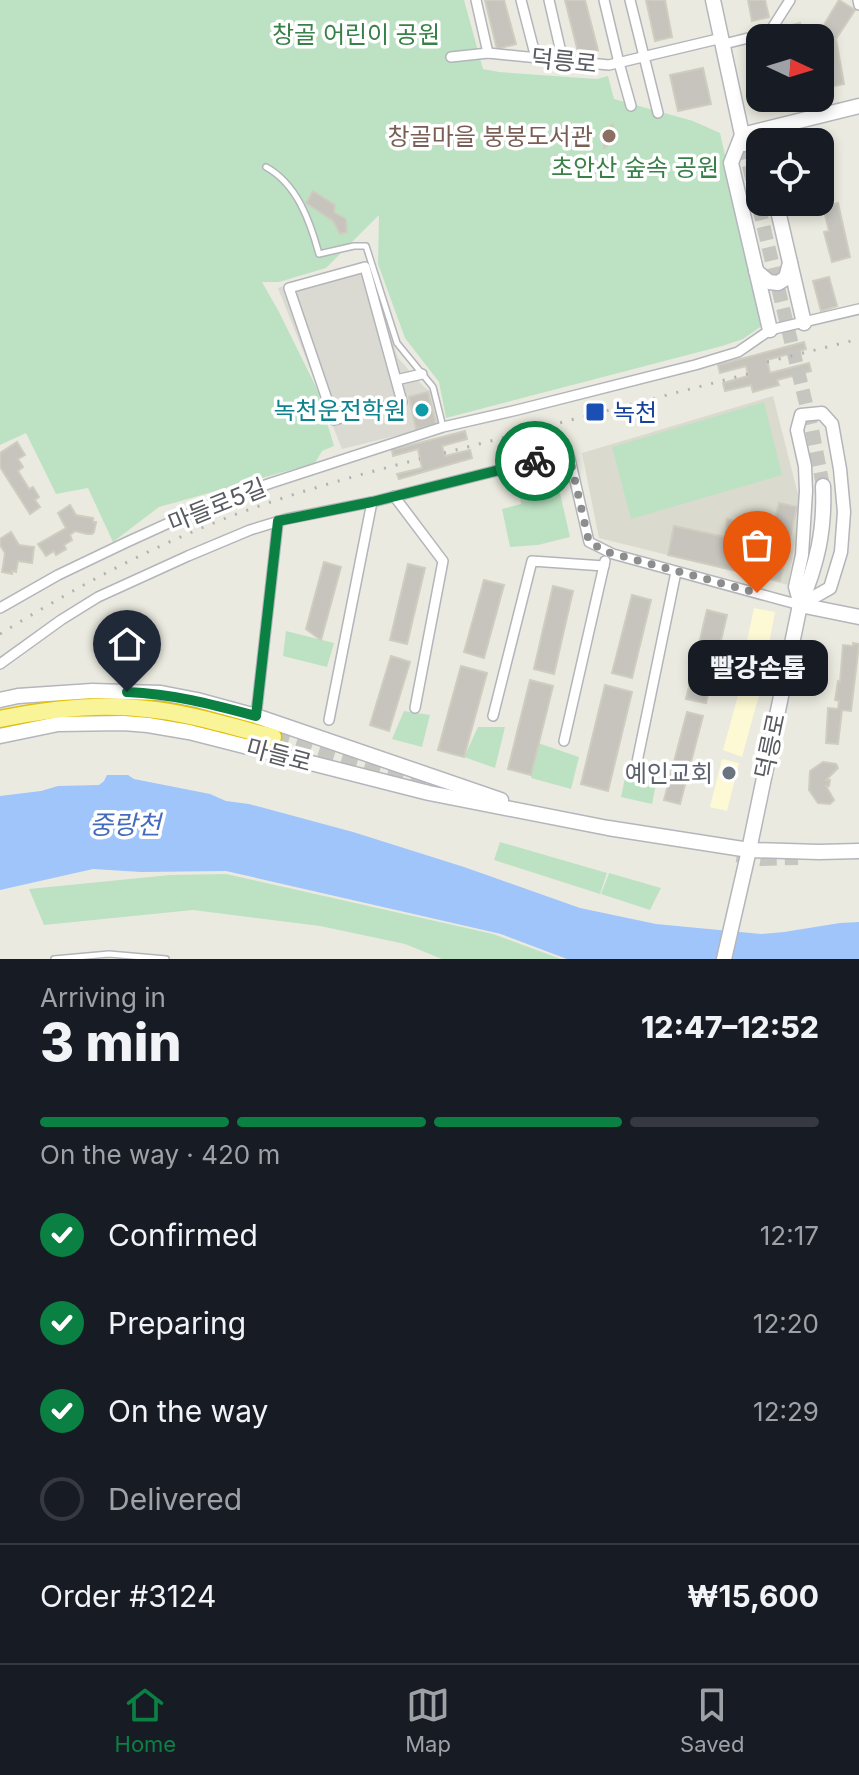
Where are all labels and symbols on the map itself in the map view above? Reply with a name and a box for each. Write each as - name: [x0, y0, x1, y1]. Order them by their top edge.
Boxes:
- park label: 창골 어린이 공원: [272, 20, 440, 49]
- north arrow: [746, 24, 834, 112]
- street label: 덕릉로: [530, 43, 598, 79]
- place label: 창골마을 붕붕도서관: [388, 122, 593, 151]
- marker: 창골마을 붕붕도서관: [600, 127, 618, 145]
- park label: 초안산 숲속 공원: [551, 153, 719, 182]
- place label: 녹천운전학원: [274, 396, 406, 425]
- place label: 녹천: [613, 398, 657, 427]
- marker: 녹천운전학원: [413, 401, 431, 419]
- marker: 녹천: [584, 401, 606, 423]
- courier: [495, 421, 575, 501]
- street label: 마들로5길: [164, 472, 270, 538]
- pin: [723, 511, 791, 593]
- pin: [93, 610, 161, 692]
- callout: 빨강손톱: [687, 641, 827, 697]
- street label: 덕릉로: [749, 711, 791, 781]
- street label: 마들로: [243, 732, 315, 778]
- place label: 예인교회: [625, 759, 713, 788]
- marker: 예인교회: [720, 764, 738, 782]
- water label: 중랑천: [89, 809, 164, 840]

